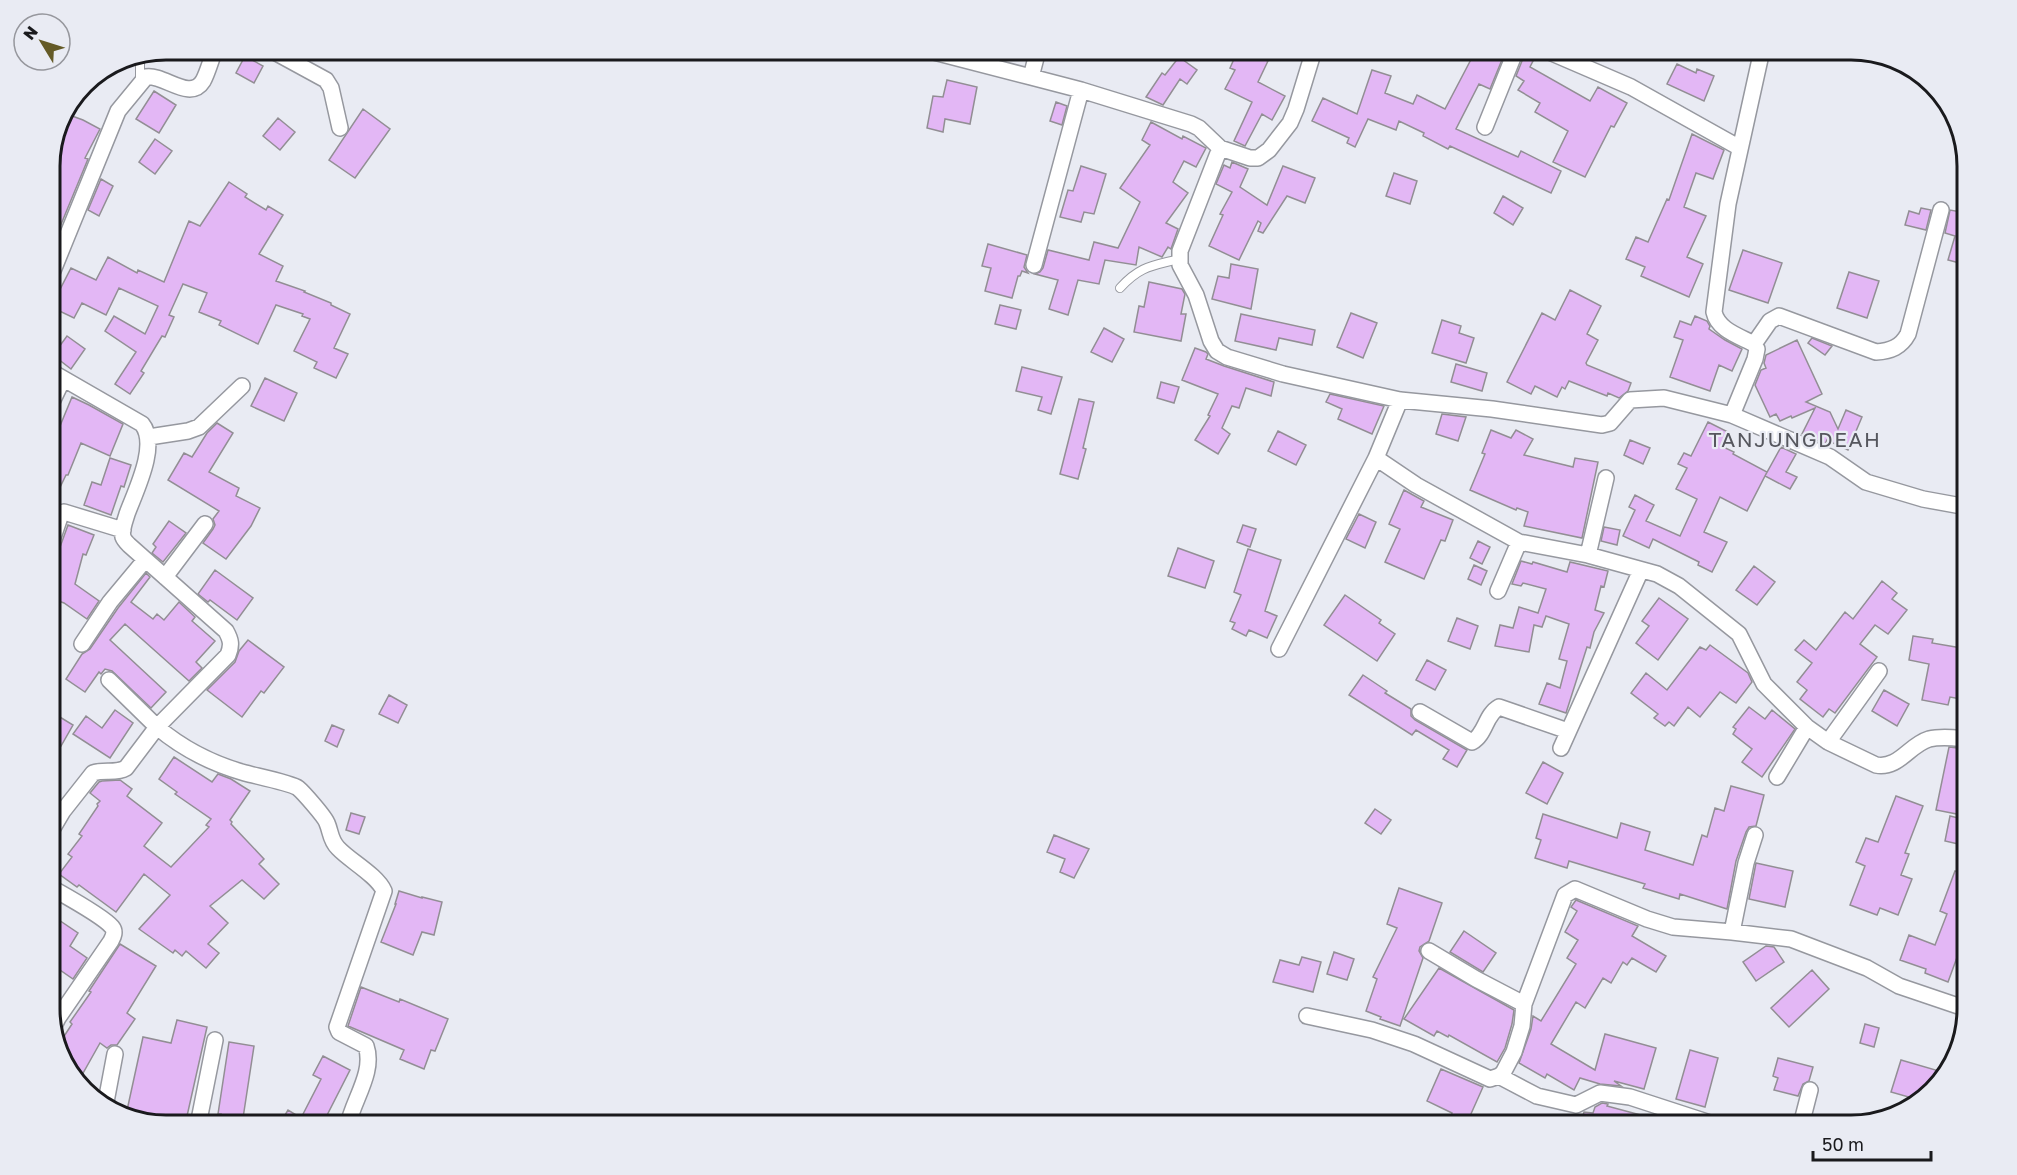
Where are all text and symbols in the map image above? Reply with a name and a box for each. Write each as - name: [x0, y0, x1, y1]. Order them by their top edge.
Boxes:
- north arrow: [12, 12, 72, 72]
- text: N: [19, 22, 42, 44]
- district label: TANJUNGDEAH: [1708, 426, 1882, 452]
- scale bar: [1813, 1124, 1932, 1162]
- text: 50 m: [1822, 1133, 1864, 1155]

